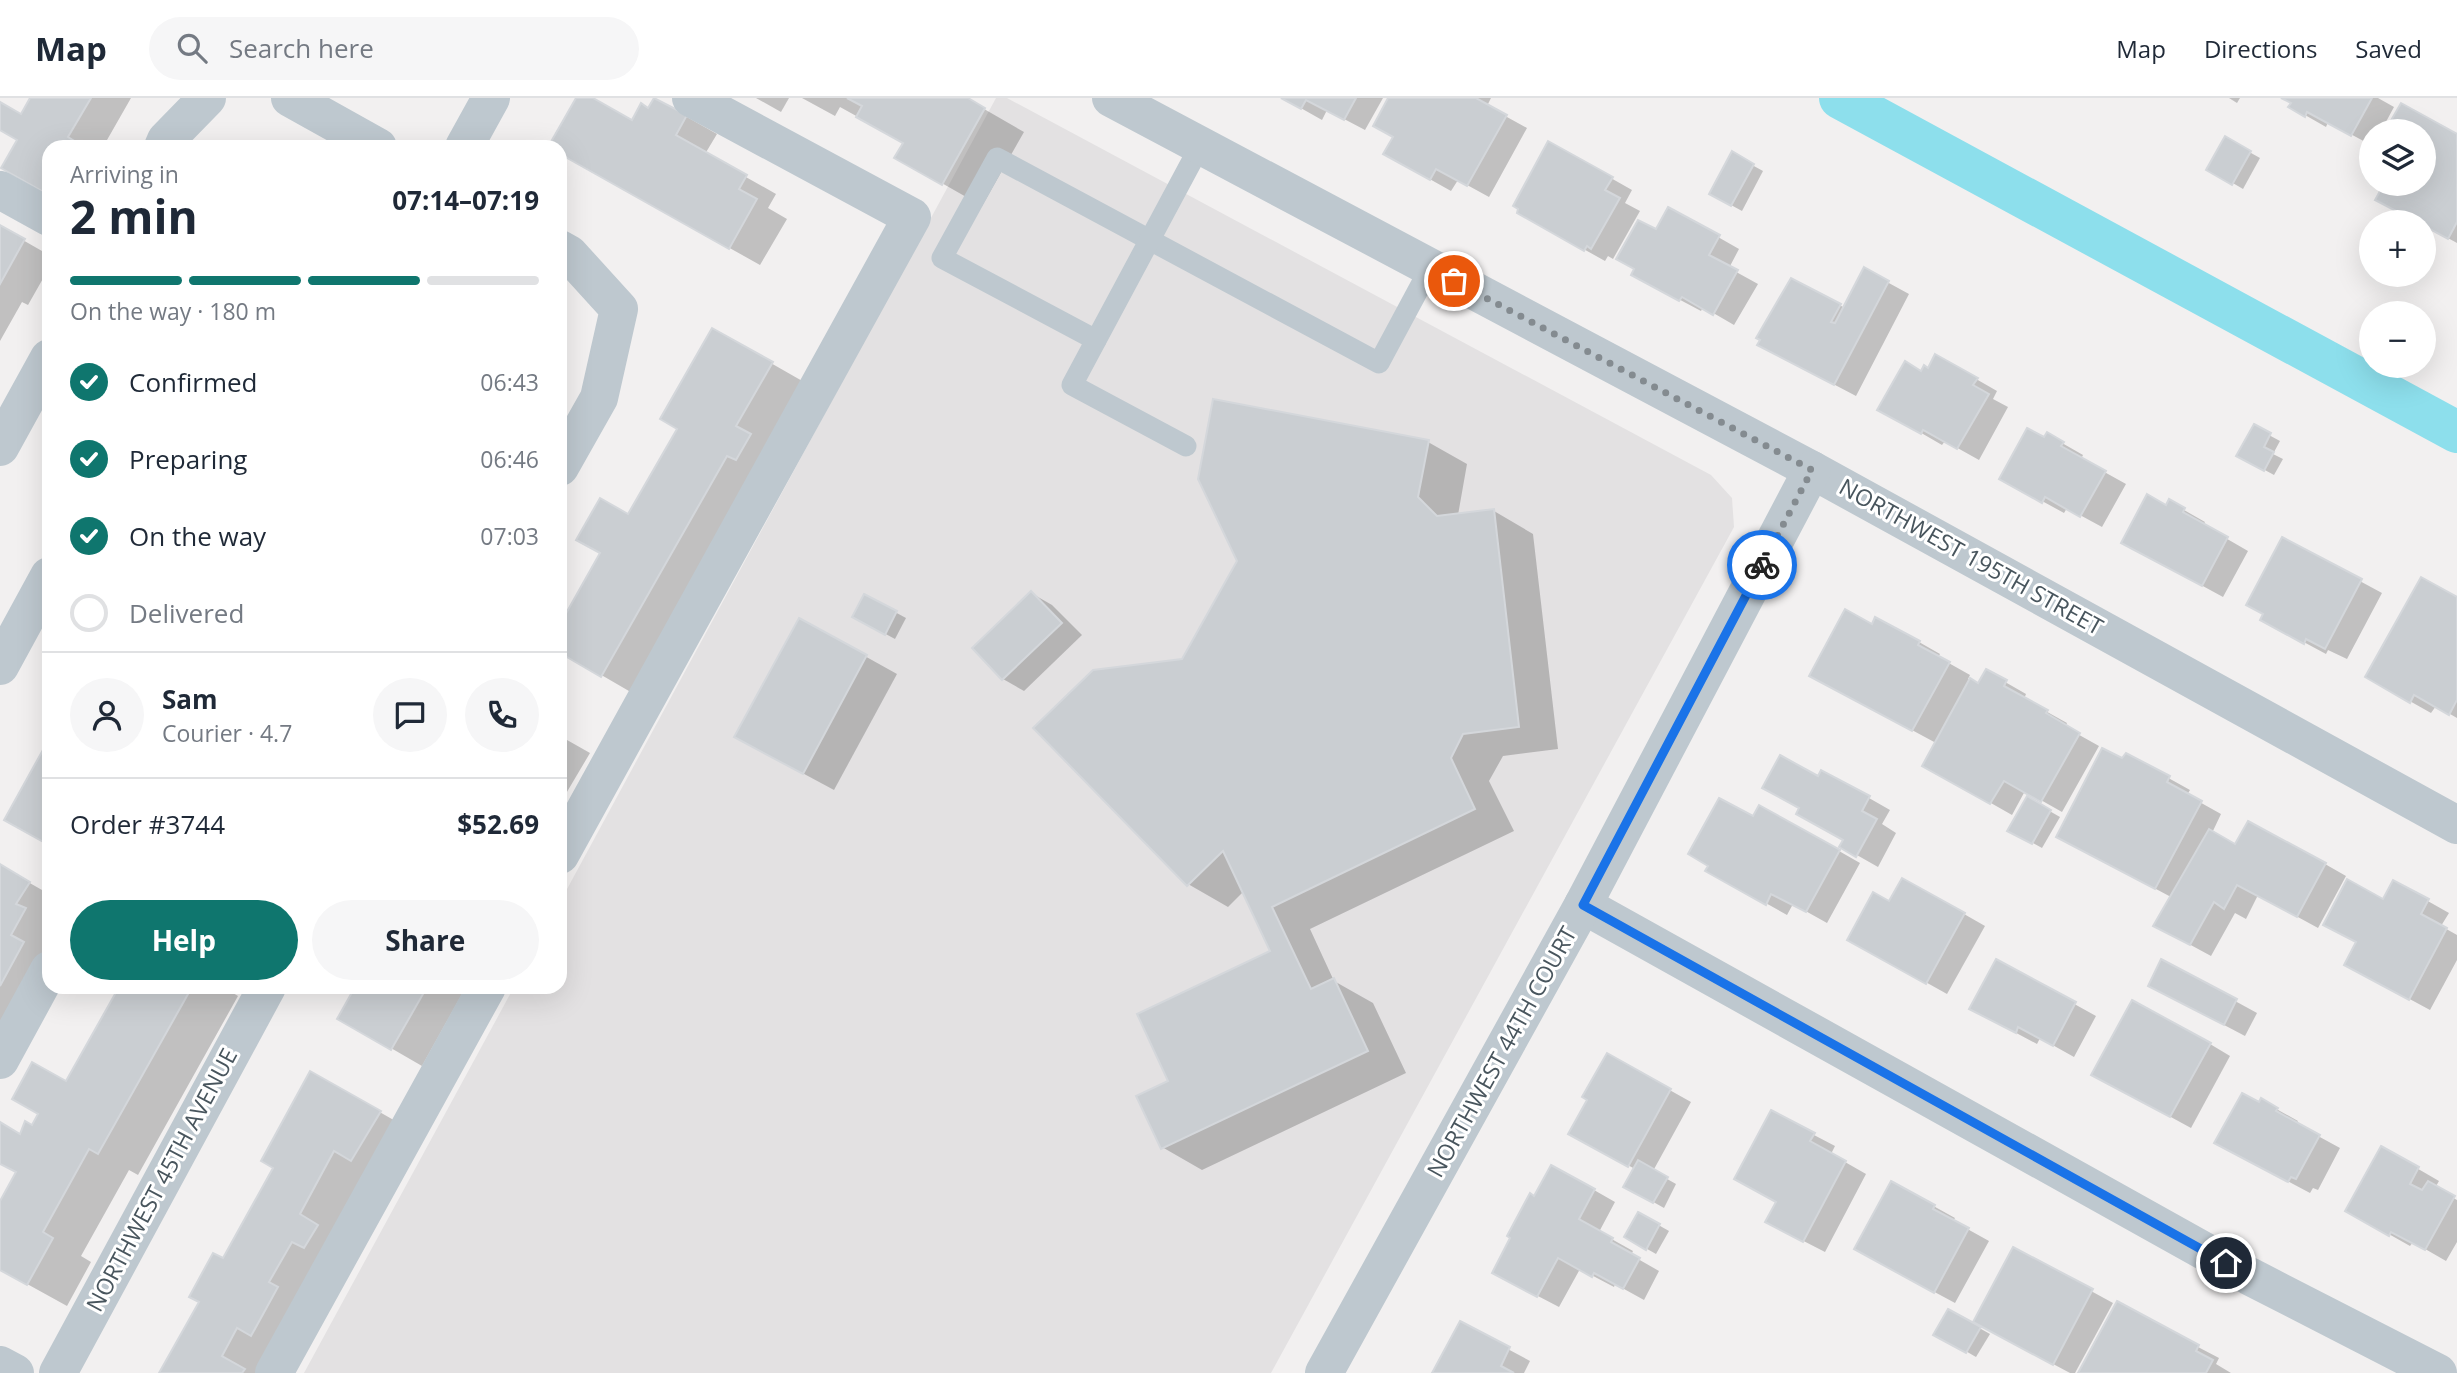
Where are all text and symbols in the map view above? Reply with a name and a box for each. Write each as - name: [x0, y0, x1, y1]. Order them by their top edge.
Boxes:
- search box: [149, 17, 639, 80]
- text: Map: [35, 26, 107, 71]
- icon: search: [173, 29, 211, 67]
- text: Search here: [229, 30, 374, 66]
- text: Map: [2116, 32, 2166, 65]
- text: Directions: [2204, 32, 2317, 65]
- text: Saved: [2355, 32, 2422, 65]
- map controls: [2359, 119, 2436, 378]
- button: layers: [2359, 119, 2436, 196]
- text: Arriving in: [70, 158, 179, 190]
- text: 07:14–07:19: [392, 182, 539, 218]
- text: 2 min: [70, 185, 198, 247]
- button: +: [2359, 210, 2436, 287]
- pin: [1424, 251, 1484, 311]
- icon: bag: [1435, 262, 1473, 300]
- text: On the way · 180 m: [70, 295, 276, 327]
- button: −: [2359, 301, 2436, 378]
- icon: check: [70, 363, 108, 401]
- text: Confirmed: [129, 364, 257, 400]
- text: 06:43: [480, 366, 539, 398]
- icon: check: [70, 440, 108, 478]
- text: Preparing: [129, 441, 247, 477]
- text: 06:46: [480, 443, 539, 475]
- street label: NORTHWEST 195TH STREET: [1834, 470, 2109, 642]
- icon: check: [70, 517, 108, 555]
- text: On the way: [129, 518, 266, 554]
- text: 07:03: [480, 520, 539, 552]
- courier: [1727, 530, 1797, 600]
- icon: bike: [1743, 546, 1781, 584]
- text: Delivered: [129, 595, 244, 631]
- button: person: [70, 678, 144, 752]
- button: chat: [373, 678, 447, 752]
- button: phone: [465, 678, 539, 752]
- text: Sam: [162, 681, 218, 717]
- text: Courier · 4.7: [162, 717, 292, 749]
- text: Order #3744: [70, 806, 225, 842]
- text: $52.69: [457, 806, 539, 842]
- button: Help: [70, 900, 298, 980]
- button: Share: [312, 900, 539, 980]
- street label: NORTHWEST 44TH COURT: [1419, 920, 1584, 1183]
- street label: NORTHWEST 45TH AVENUE: [78, 1042, 244, 1317]
- pin: [2196, 1233, 2256, 1293]
- icon: home: [2207, 1244, 2245, 1282]

